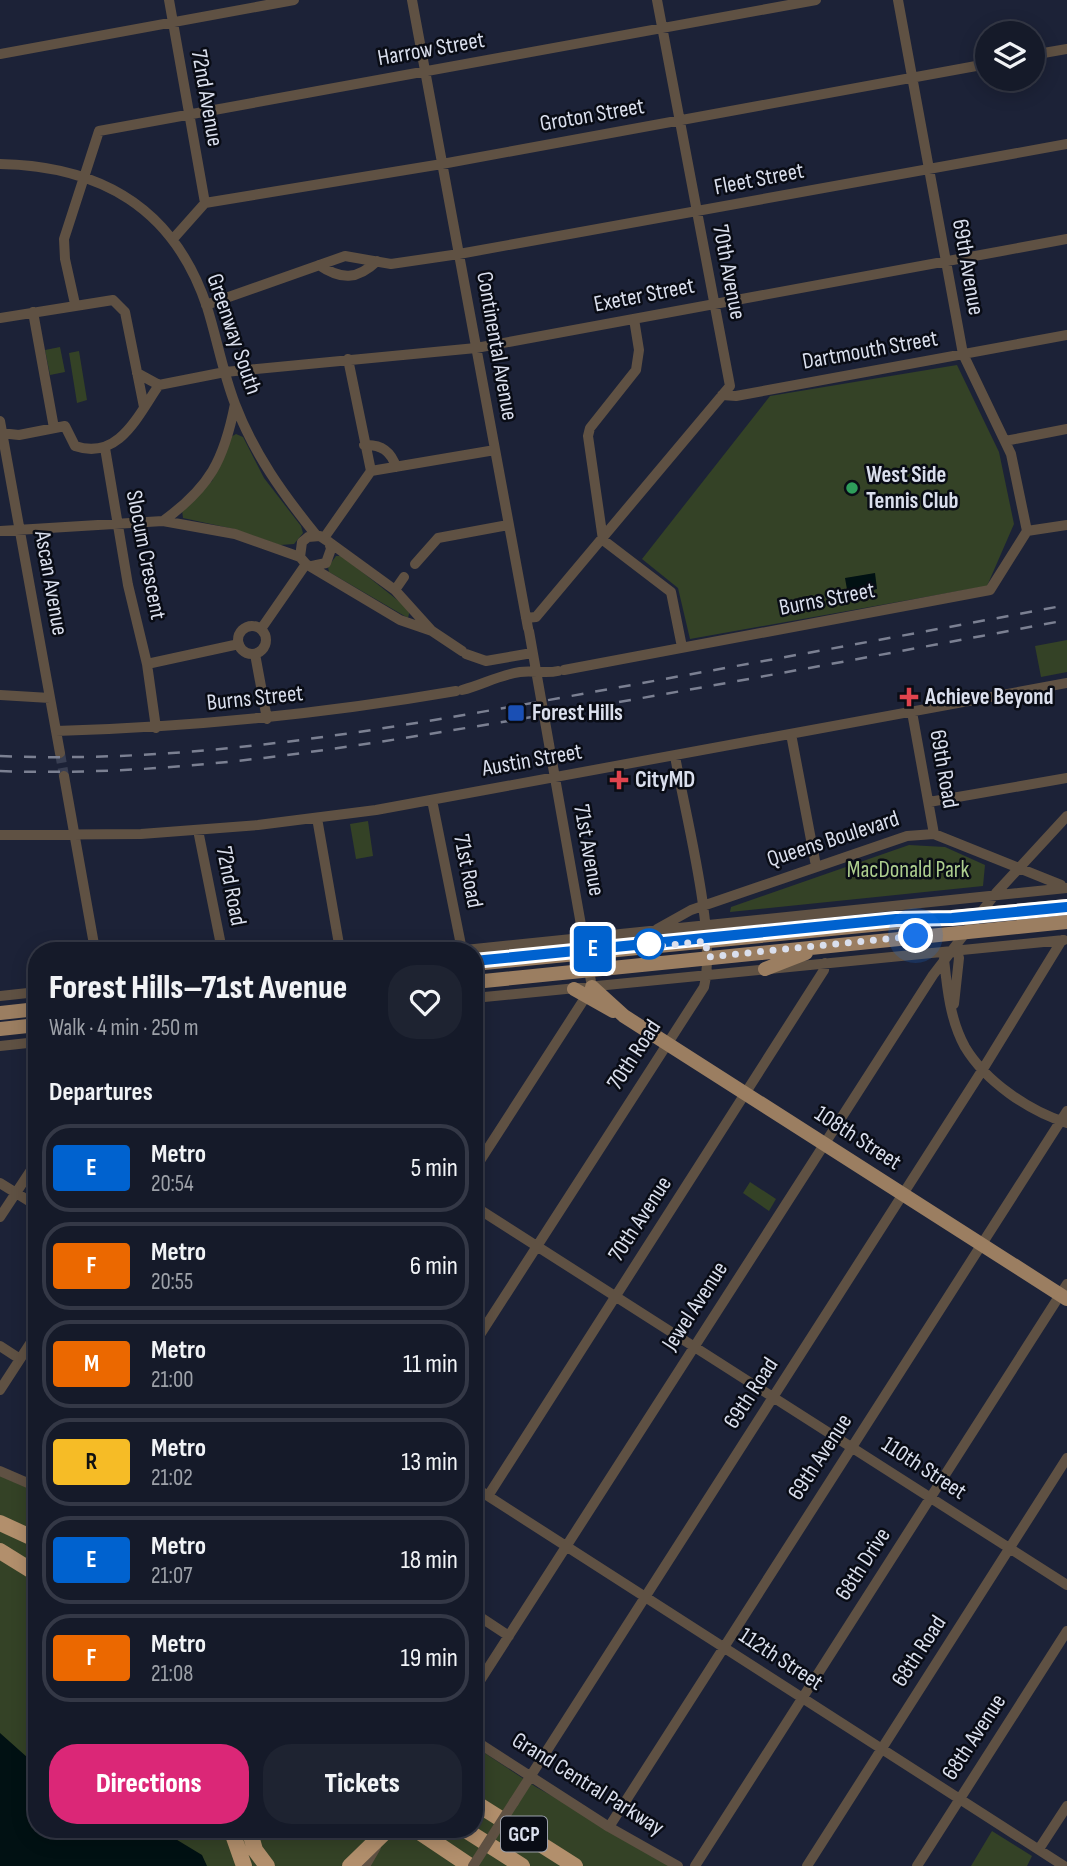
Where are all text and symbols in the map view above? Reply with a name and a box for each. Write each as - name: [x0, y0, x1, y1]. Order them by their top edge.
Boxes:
- map controls: [975, 21, 1045, 91]
- button: layers: [975, 21, 1045, 91]
- street label: Harrow Street: [375, 26, 487, 72]
- street label: 72nd Avenue: [185, 47, 229, 149]
- street label: Groton Street: [538, 92, 646, 138]
- street label: Fleet Street: [712, 157, 806, 201]
- street label: 69th Avenue: [946, 217, 990, 317]
- street label: 70th Avenue: [706, 222, 752, 322]
- street label: Continental Avenue: [470, 269, 524, 423]
- street label: Greenway South: [200, 270, 268, 398]
- street label: Exeter Street: [591, 272, 697, 318]
- street label: Dartmouth Street: [800, 324, 940, 376]
- place label: West Side Tennis Club: [866, 461, 959, 515]
- marker: West Side Tennis Club: [844, 480, 860, 496]
- street label: Slocum Crescent: [120, 488, 172, 622]
- street label: Ascan Avenue: [28, 528, 74, 637]
- street label: Burns Street: [777, 576, 877, 622]
- street label: Burns Street: [205, 679, 305, 717]
- place label: Achieve Beyond: [924, 683, 1054, 711]
- marker: Achieve Beyond: [899, 687, 919, 707]
- place label: Forest Hills: [532, 699, 623, 727]
- marker: Forest Hills: [506, 703, 526, 723]
- street label: 69th Road: [923, 728, 965, 810]
- street label: Austin Street: [479, 737, 584, 783]
- place label: CityMD: [635, 766, 695, 794]
- marker: CityMD: [609, 770, 629, 790]
- street label: 71st Avenue: [567, 802, 611, 898]
- street label: Queens Boulevard: [763, 804, 903, 874]
- street label: 71st Road: [447, 832, 489, 910]
- street label: 72nd Road: [210, 844, 252, 928]
- park label: MacDonald Park: [847, 856, 969, 884]
- your location: [898, 918, 933, 953]
- line badge: E: [570, 926, 616, 972]
- unlabelled marker: [634, 929, 664, 959]
- text: E: [588, 934, 598, 963]
- button: heart: [388, 965, 462, 1039]
- text: Forest Hills–71st Avenue: [49, 968, 347, 1008]
- text: Walk · 4 min · 250 m: [49, 1014, 199, 1042]
- street label: 70th Road: [601, 1015, 667, 1095]
- text: Departures: [49, 1077, 153, 1108]
- street label: 108th Street: [810, 1100, 906, 1176]
- text: Metro: [151, 1139, 206, 1170]
- text: E: [86, 1153, 97, 1182]
- text: 5 min: [411, 1153, 458, 1184]
- text: 20:54: [151, 1170, 194, 1198]
- street label: 70th Avenue: [602, 1171, 678, 1267]
- text: Metro: [151, 1237, 206, 1268]
- text: F: [86, 1251, 97, 1280]
- text: 6 min: [410, 1251, 458, 1282]
- street label: Jewel Avenue: [655, 1256, 734, 1356]
- text: 20:55: [151, 1268, 193, 1296]
- text: Metro: [151, 1335, 206, 1366]
- text: M: [84, 1349, 99, 1378]
- text: 11 min: [403, 1349, 458, 1380]
- street label: 69th Road: [718, 1352, 784, 1434]
- text: 21:00: [151, 1366, 193, 1394]
- street label: 69th Avenue: [782, 1409, 858, 1505]
- street label: 110th Street: [876, 1430, 972, 1506]
- text: Metro: [151, 1433, 206, 1464]
- text: R: [86, 1447, 97, 1476]
- text: 13 min: [401, 1447, 458, 1478]
- text: 21:02: [151, 1464, 193, 1492]
- street label: 68th Drive: [829, 1522, 897, 1606]
- text: Metro: [151, 1531, 206, 1562]
- text: E: [86, 1545, 97, 1574]
- text: 18 min: [401, 1545, 458, 1576]
- text: 21:07: [151, 1562, 192, 1590]
- street label: 68th Road: [886, 1610, 952, 1692]
- street label: 112th Street: [734, 1621, 828, 1697]
- text: Metro: [151, 1629, 206, 1660]
- text: F: [86, 1643, 97, 1672]
- text: 19 min: [401, 1643, 458, 1674]
- text: 21:08: [151, 1660, 193, 1688]
- street label: 68th Avenue: [936, 1689, 1012, 1785]
- street label: Grand Central Parkway: [507, 1726, 669, 1842]
- button: Directions: [49, 1744, 249, 1824]
- button: Tickets: [263, 1744, 462, 1824]
- road number: GCP: [501, 1816, 547, 1852]

